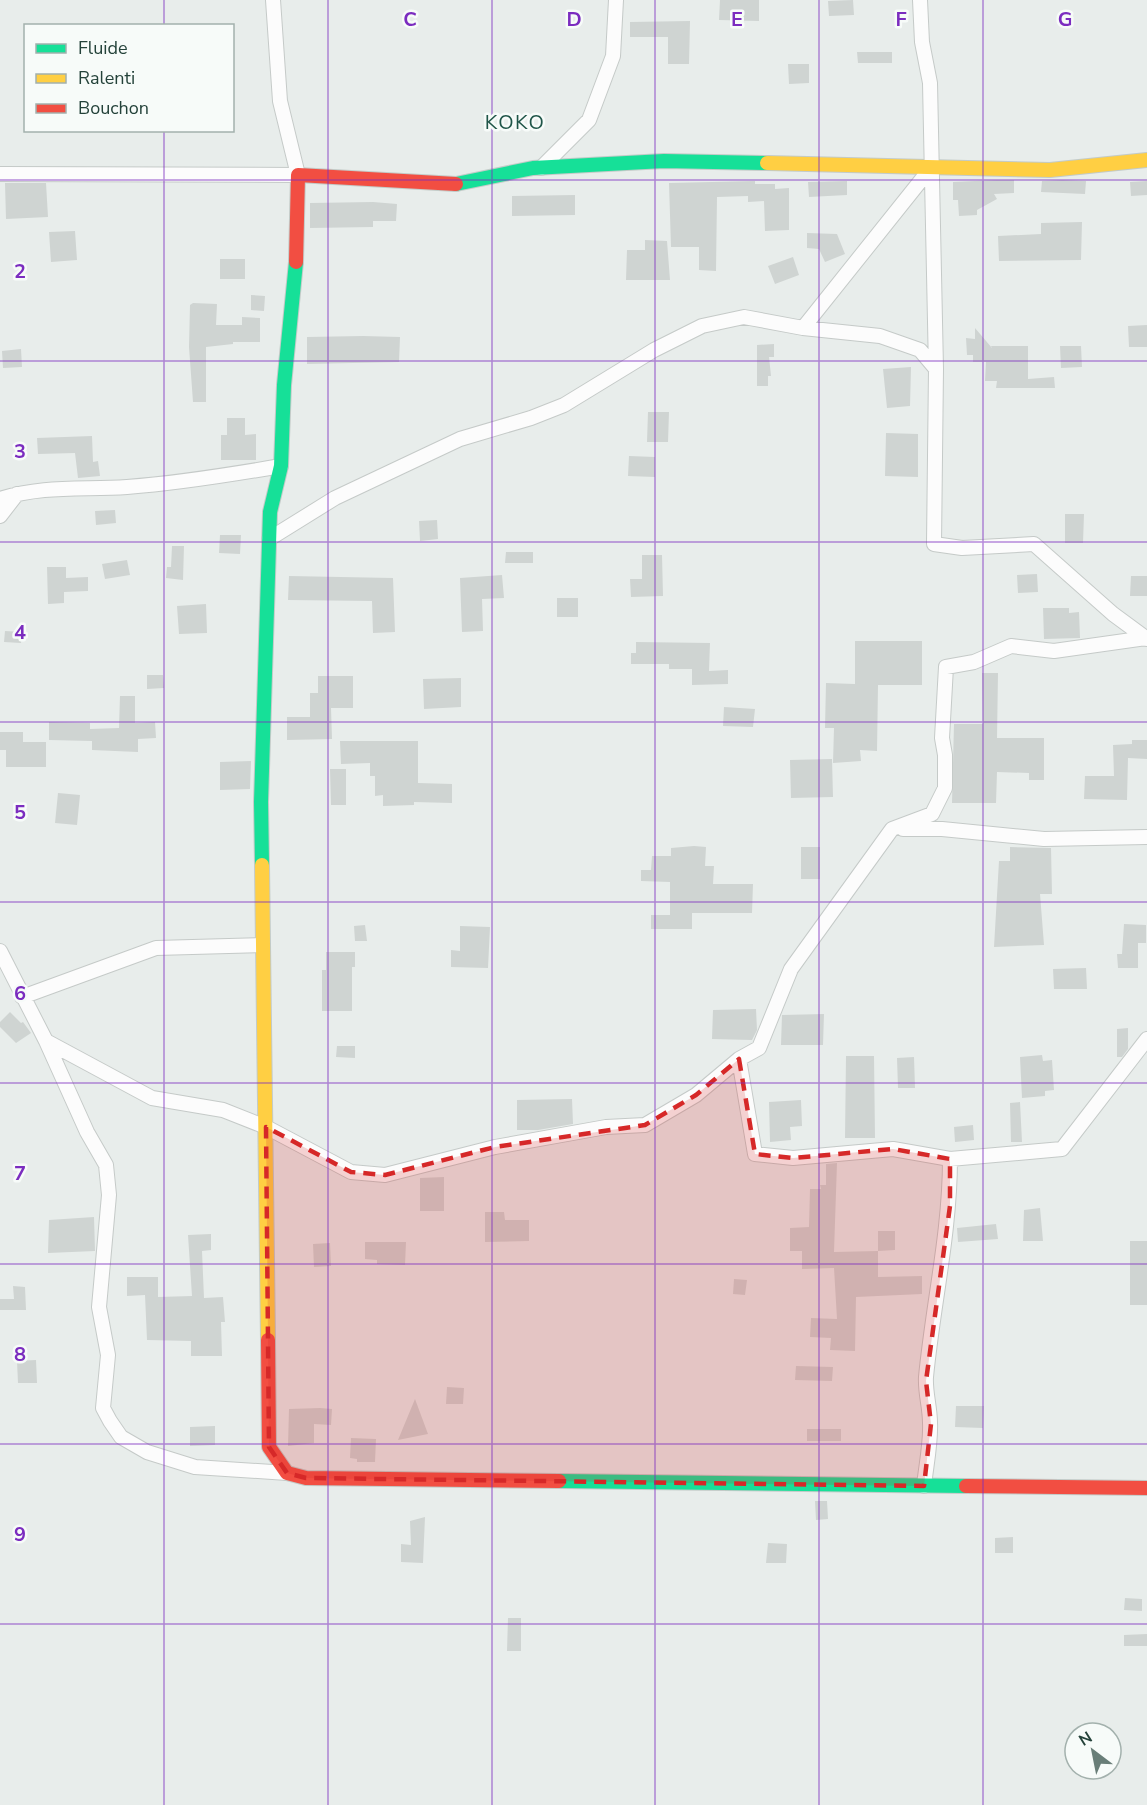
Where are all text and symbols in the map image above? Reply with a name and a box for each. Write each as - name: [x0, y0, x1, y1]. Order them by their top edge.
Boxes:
- text: C: [403, 6, 417, 33]
- text: D: [566, 6, 582, 33]
- text: E: [731, 6, 743, 33]
- text: F: [895, 6, 907, 33]
- text: G: [1058, 6, 1072, 33]
- legend: [24, 24, 234, 132]
- text: Fluide: [78, 36, 128, 60]
- text: Ralenti: [78, 66, 135, 90]
- text: Bouchon: [78, 96, 149, 120]
- district label: KOKO: [485, 109, 545, 136]
- text: 2: [14, 258, 26, 285]
- text: 3: [14, 438, 26, 465]
- text: 4: [14, 619, 26, 646]
- text: 5: [14, 799, 26, 826]
- text: 6: [14, 980, 26, 1007]
- text: 7: [14, 1160, 26, 1187]
- text: 8: [14, 1341, 26, 1368]
- text: 9: [14, 1521, 26, 1548]
- north arrow: [1063, 1721, 1123, 1781]
- text: N: [1075, 1727, 1096, 1752]

